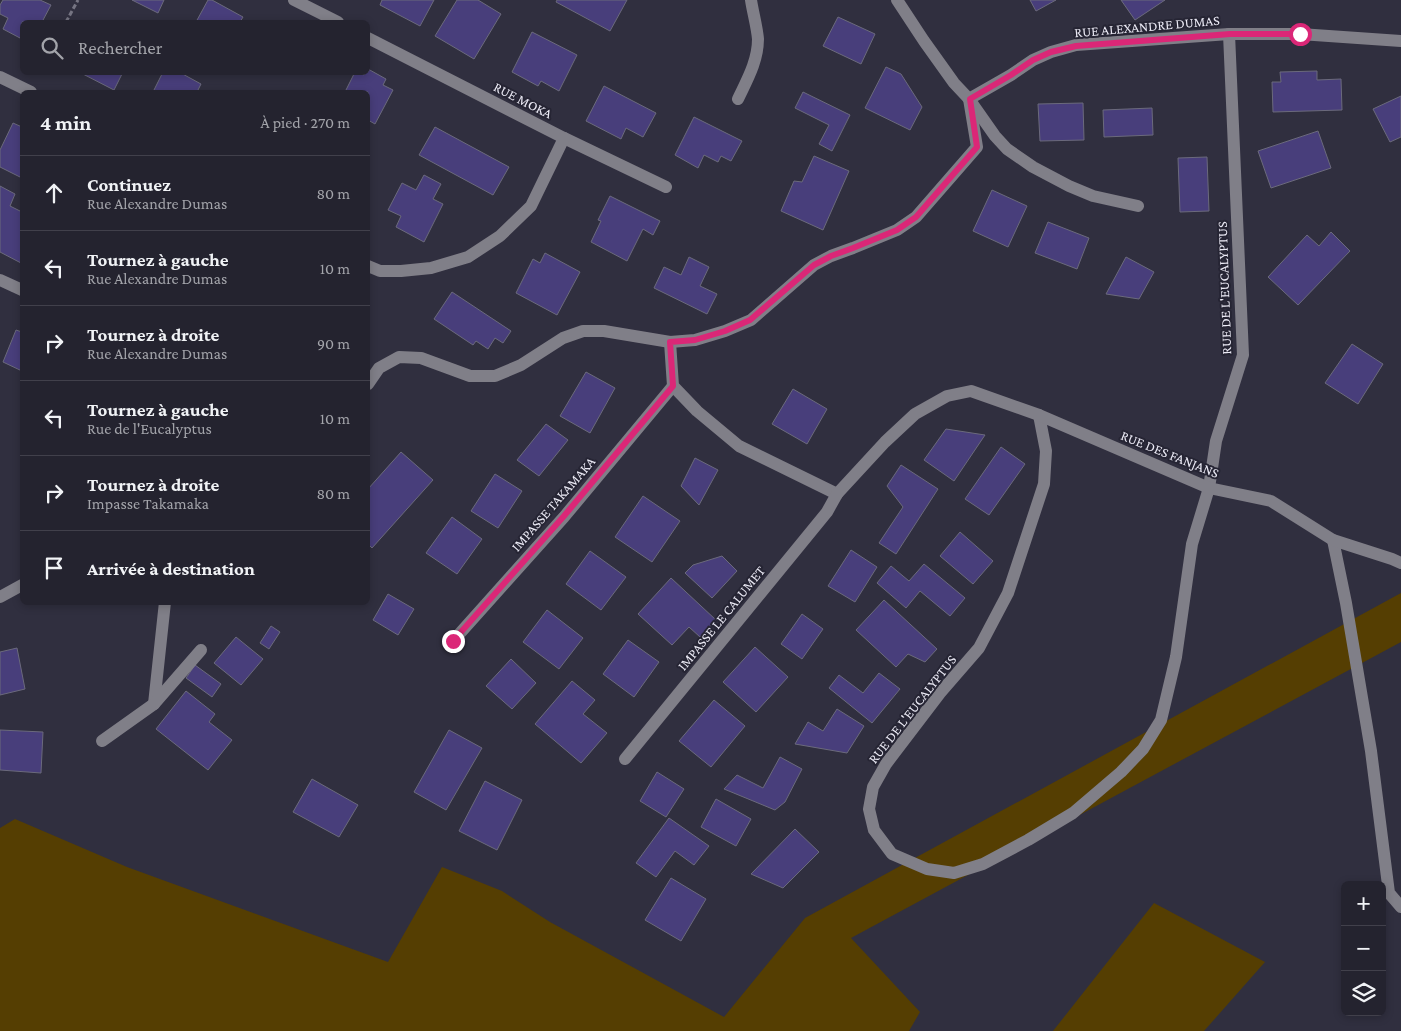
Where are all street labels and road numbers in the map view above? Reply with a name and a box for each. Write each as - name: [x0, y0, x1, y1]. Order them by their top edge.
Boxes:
- street label: RUE ALEXANDRE DUMAS: [1074, 12, 1221, 40]
- street label: RUE MOKA: [491, 78, 555, 122]
- street label: RUE DE L'EUCALYPTUS: [1214, 221, 1234, 355]
- street label: RUE DES FANJANS: [1119, 427, 1222, 481]
- street label: IMPASSE TAKAMAKA: [508, 454, 598, 554]
- street label: IMPASSE LE CALUMET: [674, 562, 768, 673]
- street label: RUE DE L'EUCALYPTUS: [865, 651, 960, 766]

